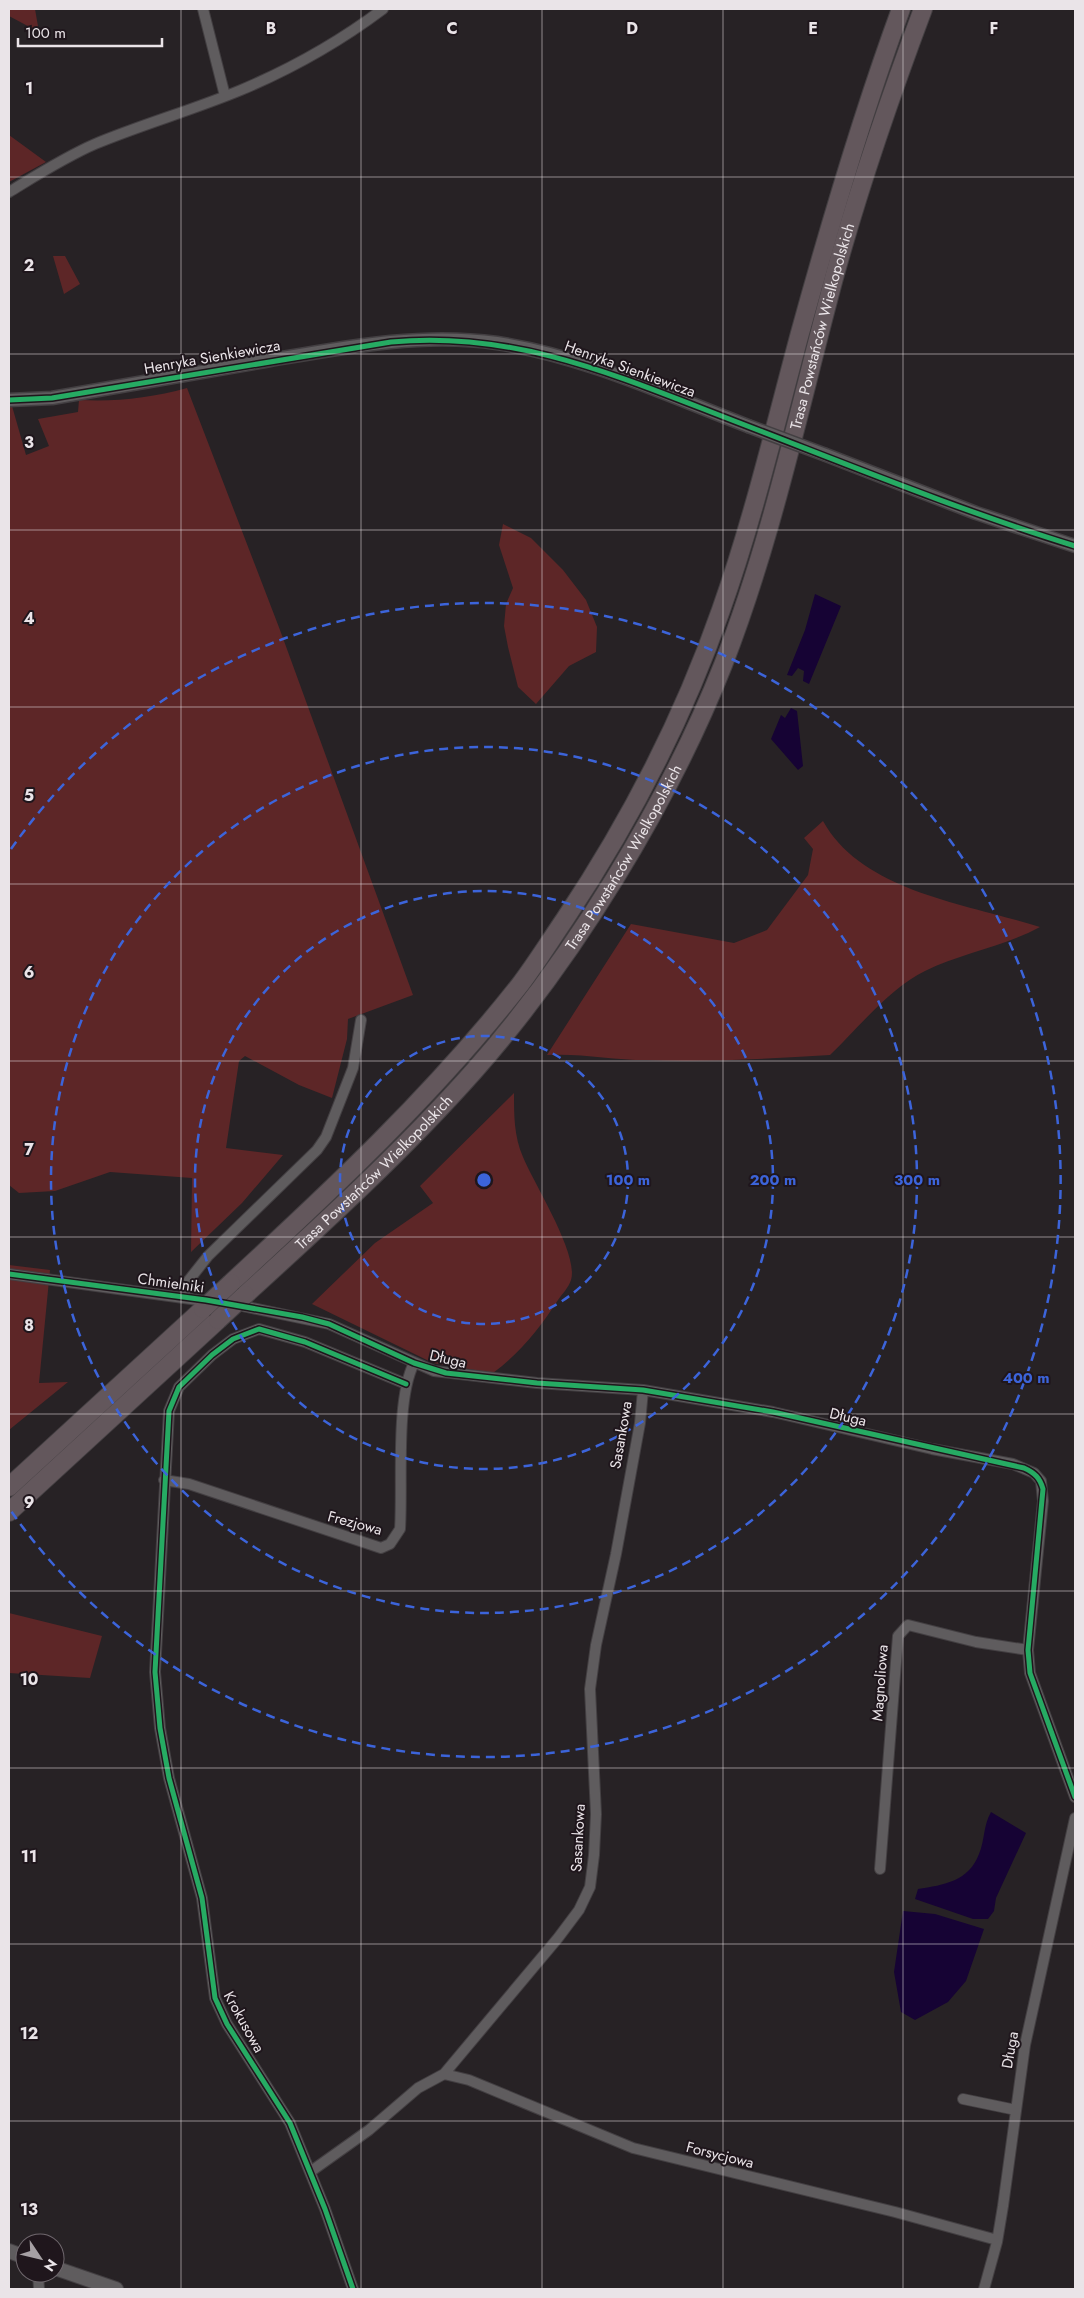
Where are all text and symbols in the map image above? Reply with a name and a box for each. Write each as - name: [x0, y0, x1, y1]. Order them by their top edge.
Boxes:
- scale bar: [18, 15, 161, 47]
- text: B: [266, 17, 276, 40]
- text: C: [446, 17, 458, 40]
- text: D: [626, 17, 638, 40]
- text: E: [808, 17, 818, 40]
- text: F: [990, 17, 998, 40]
- text: 100 m: [25, 22, 66, 44]
- text: 1: [25, 77, 33, 100]
- street label: Trasa Powstańców Wielkopolskich: [784, 220, 860, 432]
- text: 2: [24, 254, 34, 277]
- street label: Henryka Sienkiewicza: [142, 334, 282, 380]
- street label: Henryka Sienkiewicza: [561, 335, 699, 403]
- text: 3: [24, 431, 34, 454]
- text: 4: [23, 607, 35, 630]
- street label: Trasa Powstańców Wielkopolskich: [560, 761, 687, 955]
- text: 5: [24, 784, 34, 807]
- text: 6: [24, 961, 34, 984]
- street label: Trasa Powstańców Wielkopolskich: [290, 1090, 458, 1255]
- text: 7: [24, 1138, 34, 1161]
- text: 100 m: [606, 1169, 650, 1191]
- text: 200 m: [750, 1169, 796, 1191]
- text: 300 m: [894, 1169, 940, 1191]
- centre of rings: [475, 1171, 493, 1189]
- street label: Chmielniki: [136, 1267, 206, 1299]
- text: 8: [24, 1314, 34, 1337]
- street label: Długa: [427, 1344, 469, 1374]
- text: 400 m: [1002, 1367, 1050, 1389]
- street label: Sasankowa: [604, 1399, 638, 1471]
- street label: Długa: [827, 1402, 869, 1432]
- text: 9: [24, 1491, 34, 1514]
- street label: Frezjowa: [325, 1505, 385, 1541]
- street label: Magnoliowa: [866, 1644, 894, 1722]
- text: 10: [20, 1668, 38, 1691]
- street label: Sasankowa: [565, 1803, 591, 1873]
- text: 11: [21, 1845, 37, 1868]
- street label: Krokusowa: [218, 1987, 270, 2057]
- text: 12: [20, 2022, 38, 2045]
- street label: Długa: [996, 2030, 1024, 2070]
- street label: Forsycjowa: [684, 2136, 756, 2174]
- text: 13: [20, 2198, 38, 2221]
- north arrow: [15, 2233, 65, 2283]
- text: N: [39, 2255, 62, 2276]

